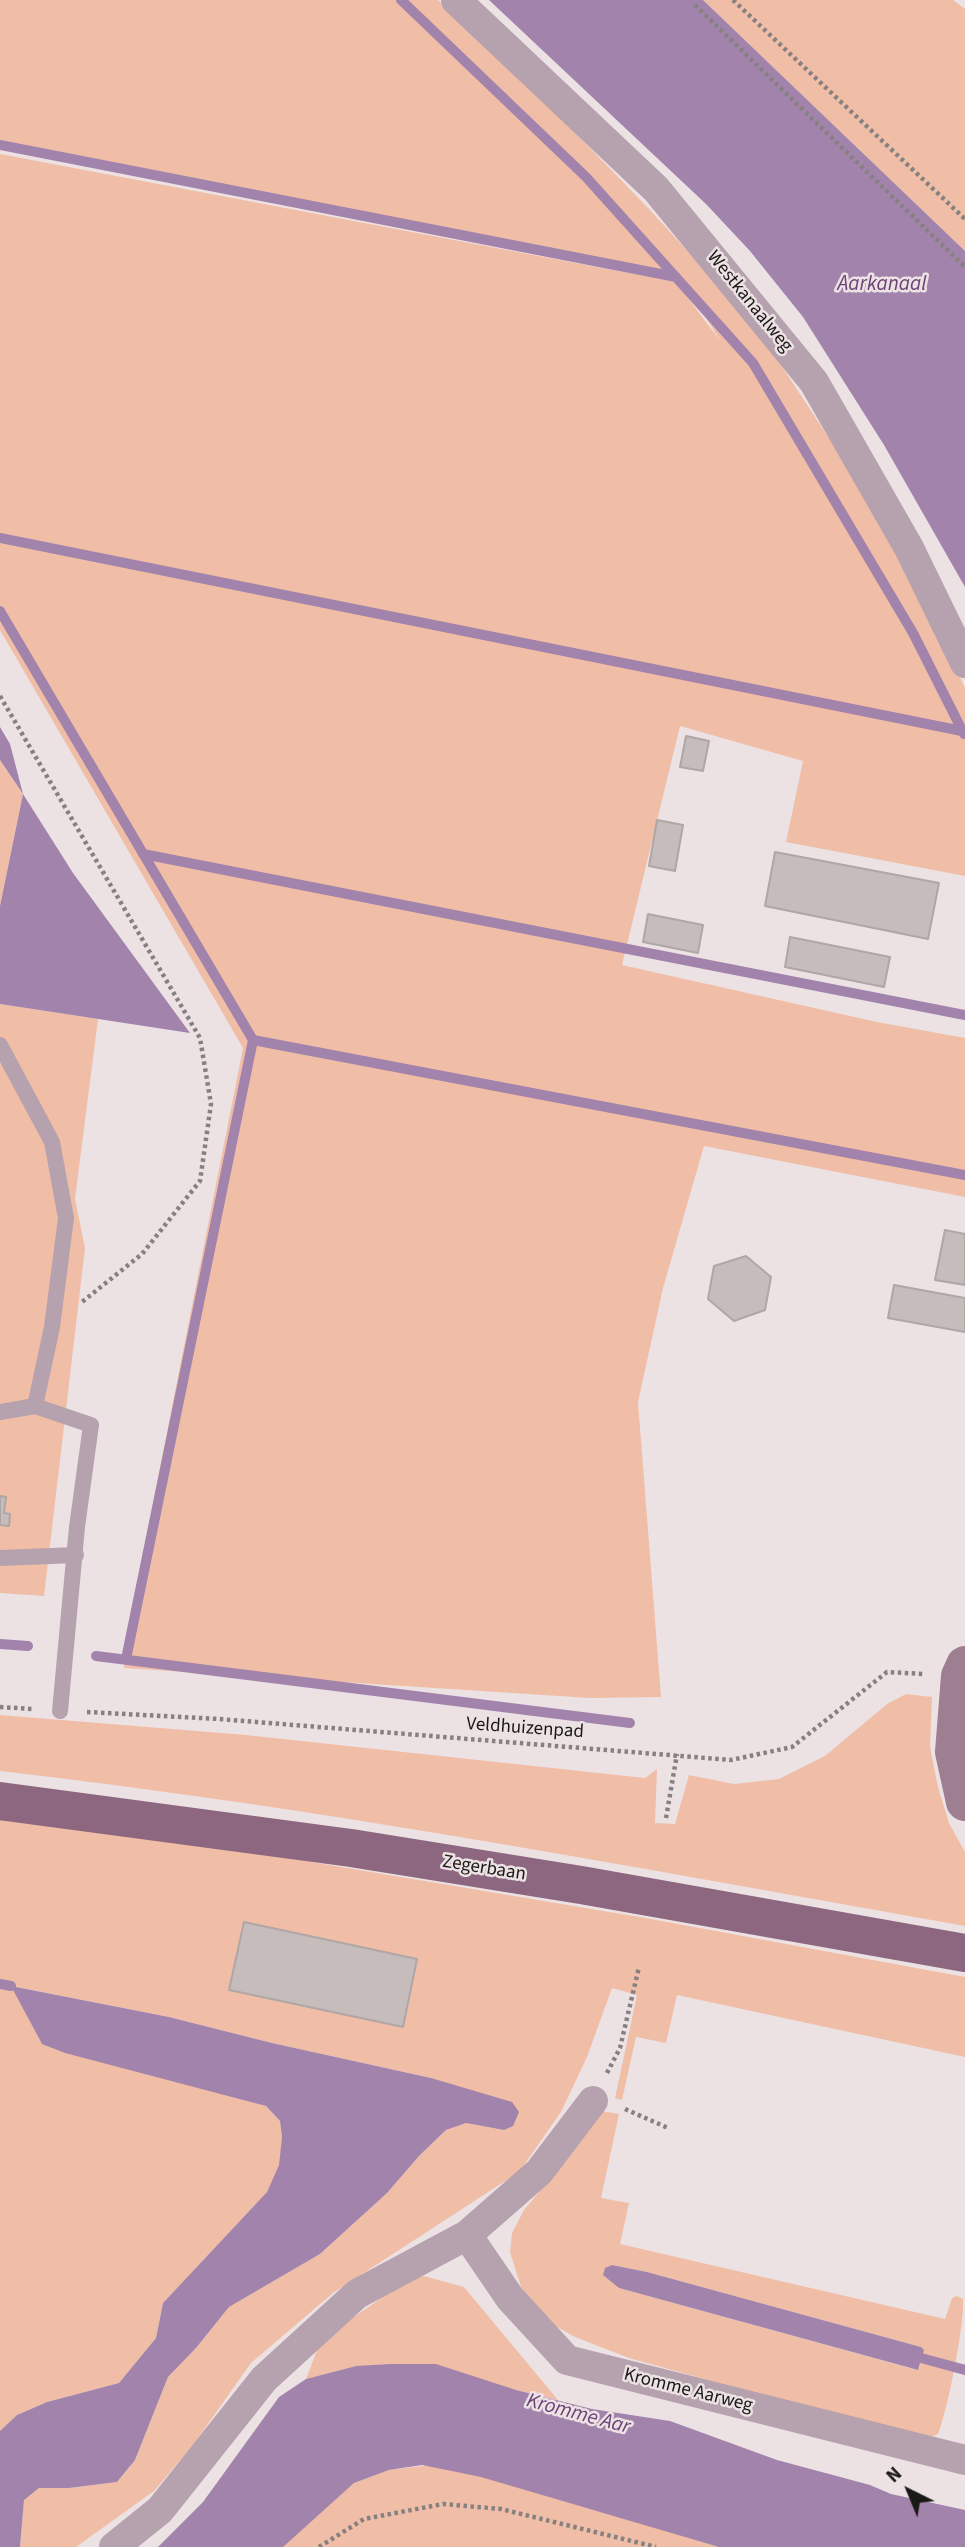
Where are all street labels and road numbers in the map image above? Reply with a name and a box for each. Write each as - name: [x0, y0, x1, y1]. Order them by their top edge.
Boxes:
- street label: Westkanaalweg: [701, 247, 797, 357]
- street label: Veldhuizenpad: [465, 1714, 585, 1744]
- street label: Zegerbaan: [441, 1851, 527, 1887]
- street label: Kromme Aarweg: [621, 2364, 755, 2418]

